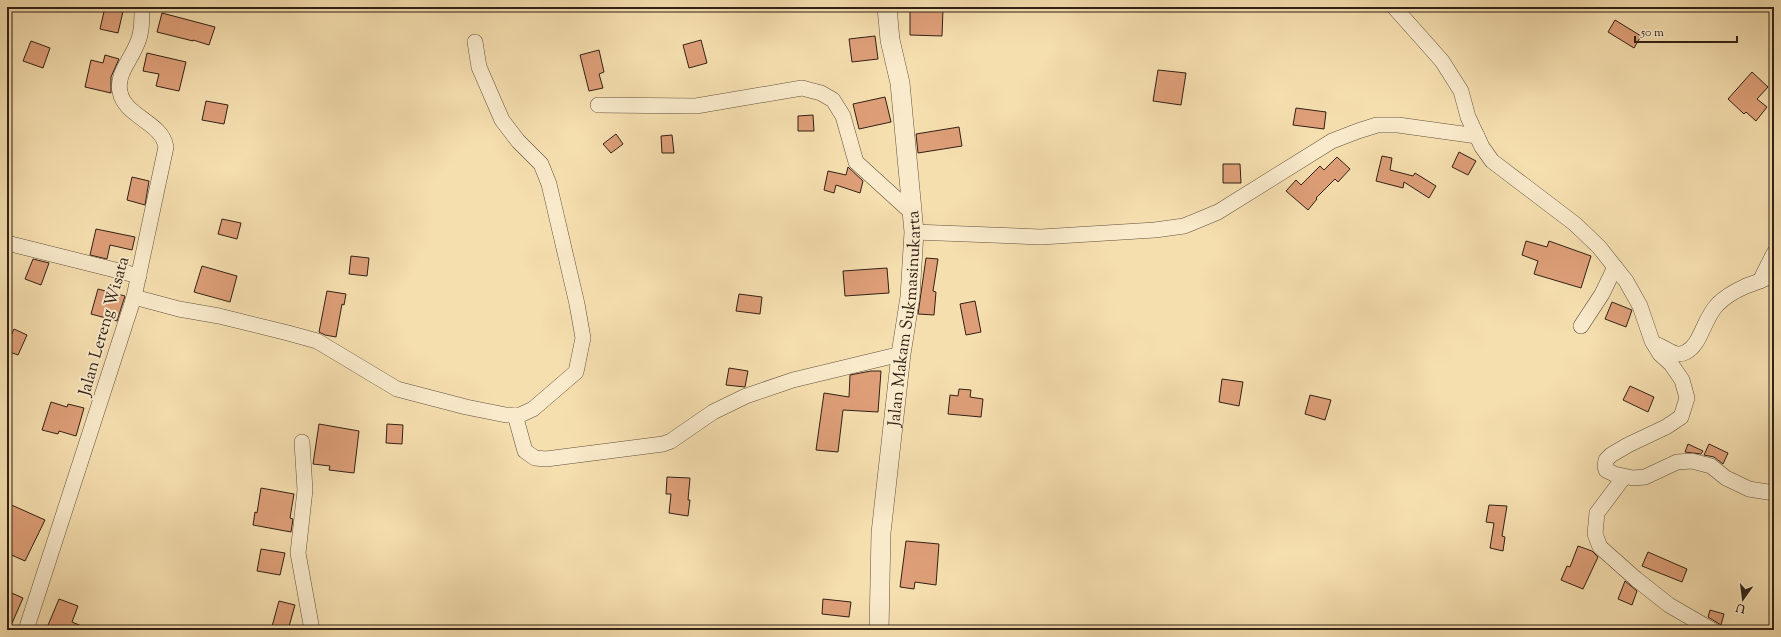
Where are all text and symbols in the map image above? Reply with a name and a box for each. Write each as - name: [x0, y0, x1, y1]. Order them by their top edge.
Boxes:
- scale bar: [1635, 18, 1737, 44]
- text: 50 m: [1640, 24, 1664, 42]
- street label: Jalan Makam Sukmasinukarta: [883, 209, 928, 429]
- street label: Jalan Lereng Wisata: [73, 254, 136, 400]
- north arrow: [1723, 579, 1763, 619]
- text: U: [1735, 599, 1748, 617]

